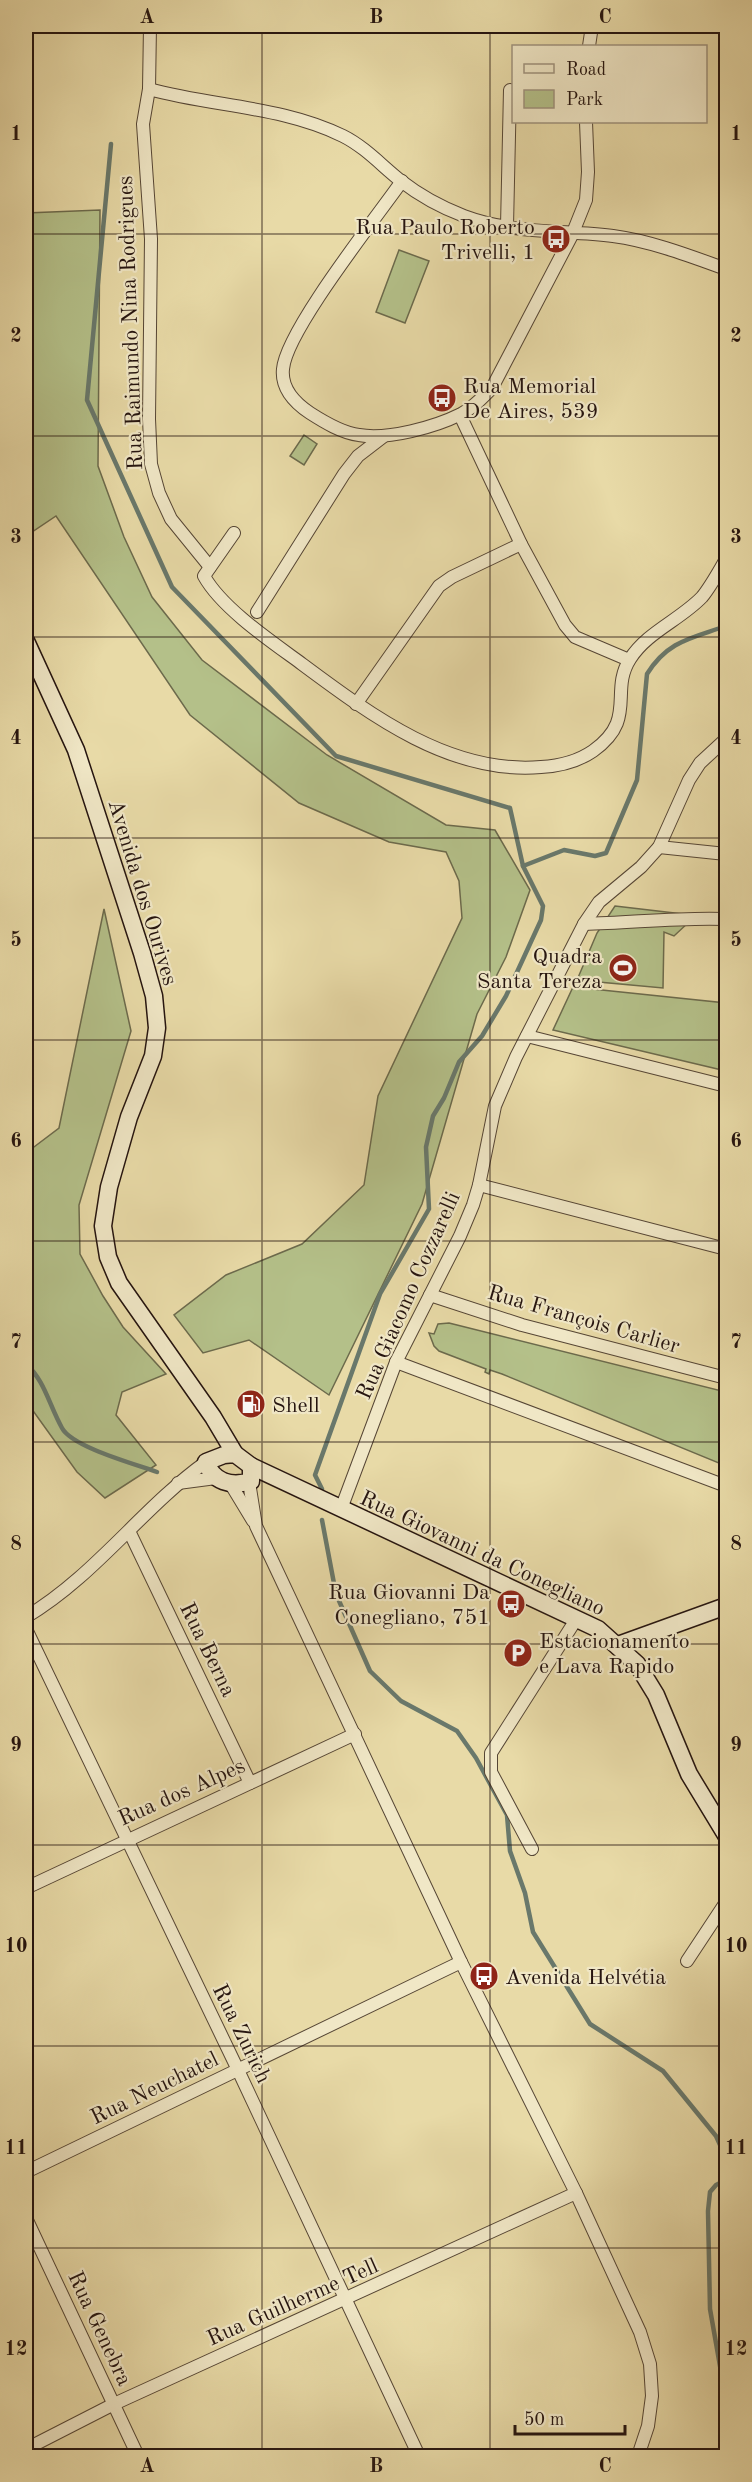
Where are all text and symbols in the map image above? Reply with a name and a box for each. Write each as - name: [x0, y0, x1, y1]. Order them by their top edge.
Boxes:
- text: A: [139, 8, 155, 28]
- text: B: [369, 8, 383, 28]
- text: C: [598, 8, 612, 28]
- legend: [512, 45, 707, 123]
- text: Road: [566, 61, 606, 79]
- text: Park: [566, 91, 603, 109]
- text: 1: [10, 125, 22, 145]
- text: 1: [730, 125, 742, 145]
- street label: Rua Raimundo Nina Rodrigues: [115, 175, 147, 471]
- place label: Rua Paulo Roberto Trivelli, 1: [355, 217, 535, 264]
- bus stop icon: Rua Paulo Roberto Trivelli, 1: [540, 223, 572, 255]
- text: 2: [10, 327, 22, 347]
- text: 2: [730, 327, 742, 347]
- place label: Rua Memorial De Aires, 539: [463, 376, 598, 423]
- bus stop icon: Rua Memorial De Aires, 539: [426, 382, 458, 414]
- text: 3: [10, 528, 22, 548]
- text: 3: [730, 528, 742, 548]
- text: 4: [10, 729, 22, 749]
- text: 4: [730, 729, 742, 749]
- street label: Avenida dos Ourives: [103, 797, 181, 988]
- text: 5: [10, 930, 22, 951]
- text: 5: [730, 930, 742, 951]
- place label: Quadra Santa Tereza: [477, 946, 602, 993]
- sports icon: Quadra Santa Tereza: [607, 952, 639, 984]
- text: 6: [10, 1132, 22, 1152]
- text: 6: [730, 1132, 742, 1152]
- street label: Rua Giacomo Cozzarelli: [353, 1188, 465, 1403]
- street label: Rua François Carlier: [485, 1282, 682, 1358]
- text: 7: [10, 1333, 22, 1353]
- text: 7: [730, 1333, 742, 1353]
- fuel station icon: Shell: [235, 1388, 267, 1420]
- place label: Shell: [272, 1395, 320, 1417]
- street label: Rua Giovanni da Conegliano: [356, 1487, 608, 1620]
- text: 8: [10, 1535, 22, 1555]
- text: 8: [730, 1535, 742, 1555]
- place label: Rua Giovanni Da Conegliano, 751: [328, 1582, 490, 1629]
- bus stop icon: Rua Giovanni Da Conegliano, 751: [495, 1588, 527, 1620]
- street label: Rua Berna: [175, 1599, 239, 1700]
- place label: Estacionamento e Lava Rapido: [539, 1631, 690, 1678]
- parking icon: Estacionamento e Lava Rapido: [502, 1637, 534, 1669]
- text: 9: [10, 1736, 22, 1756]
- text: 9: [730, 1736, 742, 1756]
- street label: Rua dos Alpes: [115, 1755, 249, 1831]
- text: 10: [4, 1937, 28, 1957]
- text: 10: [724, 1937, 748, 1957]
- bus stop icon: Avenida Helvétia: [468, 1960, 500, 1992]
- place label: Avenida Helvétia: [505, 1967, 666, 1989]
- street label: Rua Zurich: [208, 1981, 275, 2087]
- street label: Rua Neuchatel: [87, 2048, 222, 2129]
- text: 11: [4, 2139, 28, 2159]
- text: 11: [724, 2139, 748, 2159]
- street label: Rua Guilherme Tell: [204, 2255, 382, 2351]
- street label: Rua Genebra: [63, 2268, 135, 2390]
- text: 12: [4, 2340, 28, 2360]
- text: 12: [724, 2340, 748, 2360]
- scale bar: [515, 2398, 624, 2436]
- text: 50 m: [524, 2411, 564, 2429]
- text: A: [139, 2457, 155, 2477]
- text: B: [369, 2457, 383, 2477]
- text: C: [598, 2457, 612, 2477]

